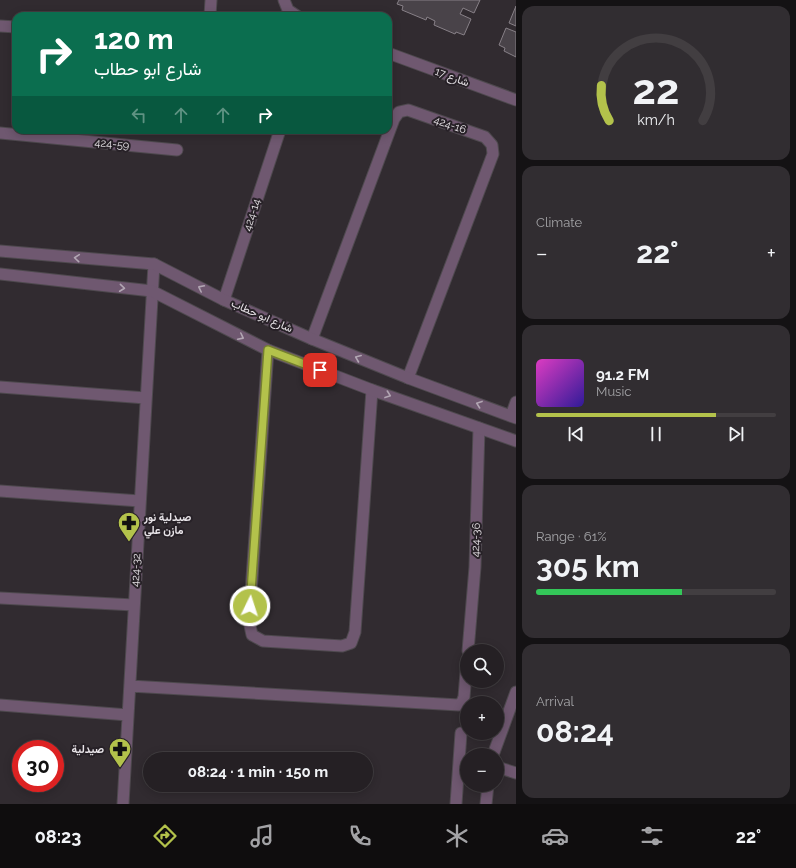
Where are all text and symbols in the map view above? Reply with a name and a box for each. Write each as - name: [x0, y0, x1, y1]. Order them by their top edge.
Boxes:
- text: 120 m: [94, 23, 174, 56]
- icon: right: [28, 28, 80, 80]
- text: شارع ابو حطاب: [94, 58, 202, 79]
- street label: شارع 17: [433, 65, 471, 90]
- text: 22: [633, 65, 679, 114]
- icon: left: [128, 104, 150, 126]
- icon: ahead: [170, 104, 192, 126]
- icon: ahead: [212, 104, 234, 126]
- icon: right: [254, 104, 276, 126]
- text: km/h: [637, 111, 675, 127]
- street label: 424-16: [432, 113, 468, 137]
- street label: 424-59: [94, 136, 130, 152]
- street label: 424-14: [241, 197, 263, 233]
- text: Climate: [536, 215, 582, 230]
- text: 22°: [636, 235, 678, 270]
- text: −: [536, 240, 548, 266]
- text: +: [767, 240, 776, 266]
- one-way arrow: [74, 253, 80, 262]
- one-way arrow: [119, 283, 125, 292]
- one-way arrow: [198, 285, 205, 293]
- street label: شارع ابو حطاب: [229, 297, 295, 336]
- one-way arrow: [237, 332, 244, 339]
- pin: [303, 353, 337, 387]
- one-way arrow: [355, 354, 362, 362]
- icon: arrive: [309, 359, 331, 381]
- text: 91.2 FM: [596, 366, 649, 384]
- text: Music: [596, 384, 631, 399]
- one-way arrow: [384, 391, 391, 399]
- one-way arrow: [476, 401, 483, 409]
- icon: previous: [565, 423, 587, 445]
- icon: pause: [645, 423, 667, 445]
- icon: next: [725, 423, 747, 445]
- pharmacy icon: صيدلية نور مازن علي: [116, 510, 142, 543]
- place label: صيدلية نور مازن علي: [143, 511, 191, 539]
- street label: 424-36: [469, 522, 483, 557]
- text: Range · 61%: [536, 529, 607, 544]
- text: 305 km: [536, 549, 640, 584]
- street label: 424-32: [129, 553, 143, 587]
- position arrow: [229, 585, 271, 627]
- map controls: [460, 644, 504, 792]
- button: search: [460, 644, 504, 688]
- text: Arrival: [536, 694, 574, 709]
- button: +: [460, 696, 504, 740]
- text: 08:24: [536, 714, 614, 749]
- pharmacy icon: صيدلية: [107, 736, 133, 769]
- speed limit sign: 30: [12, 740, 64, 792]
- place label: صيدلية: [72, 743, 104, 756]
- button: −: [460, 748, 504, 792]
- text: 08:24 · 1 min · 150 m: [188, 763, 328, 781]
- icon: directions: [151, 822, 179, 850]
- icon: music: [248, 822, 276, 850]
- icon: phone: [346, 822, 374, 850]
- icon: climate: [443, 822, 471, 850]
- icon: car: [541, 822, 569, 850]
- icon: filters: [638, 822, 666, 850]
- text: 08:23: [35, 826, 81, 847]
- text: 22°: [736, 826, 761, 847]

